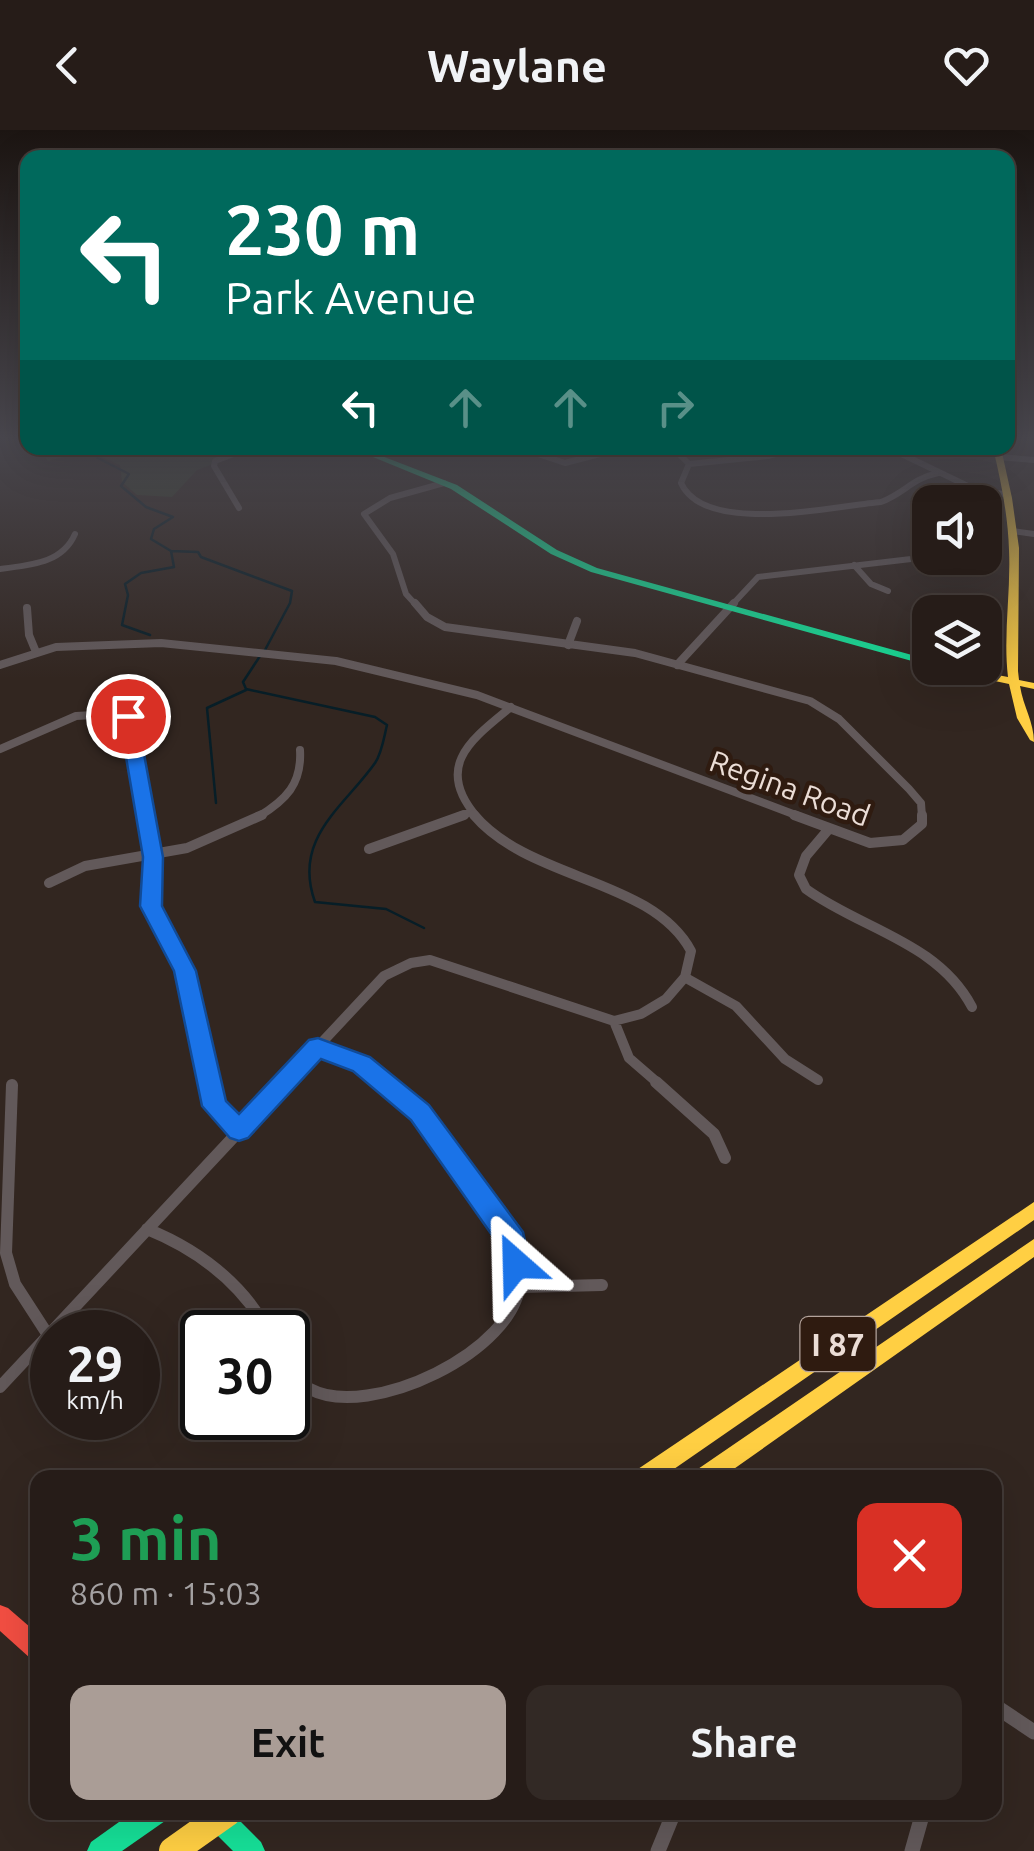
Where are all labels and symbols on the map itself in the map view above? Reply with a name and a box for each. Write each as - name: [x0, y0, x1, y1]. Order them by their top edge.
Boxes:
- pin: [86, 674, 171, 759]
- street label: Regina Road: [705, 743, 875, 833]
- position arrow: [464, 1212, 568, 1316]
- speed limit sign: 30: [180, 1310, 310, 1440]
- road number: I 87: [800, 1317, 876, 1371]

